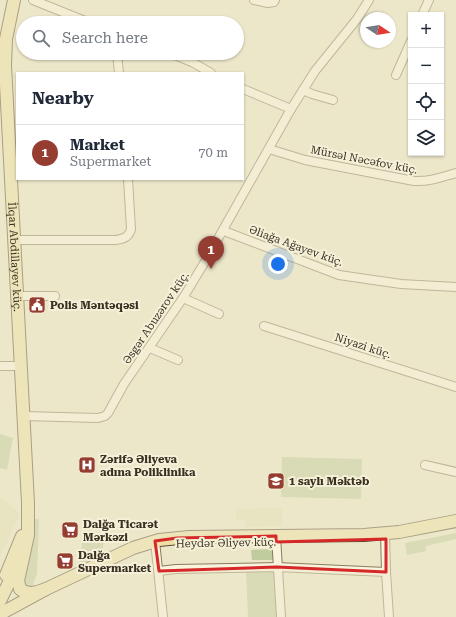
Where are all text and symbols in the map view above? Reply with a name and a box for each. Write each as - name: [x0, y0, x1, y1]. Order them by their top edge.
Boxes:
- north arrow: [360, 12, 396, 48]
- map controls: [408, 12, 444, 156]
- button: +: [408, 12, 444, 48]
- search box: [16, 16, 244, 60]
- icon: search: [30, 27, 52, 49]
- text: Search here: [62, 29, 148, 47]
- button: −: [408, 48, 444, 84]
- button: locate: [408, 84, 444, 120]
- text: Nearby: [32, 88, 94, 108]
- button: layers: [408, 120, 444, 156]
- text: Market: [70, 136, 125, 154]
- street label: Mürsəl Nəcəfov küç.: [309, 143, 419, 177]
- text: 1: [41, 145, 49, 160]
- text: 70 m: [198, 145, 228, 160]
- text: Supermarket: [70, 154, 151, 169]
- street label: İlqar Abdillayev küç.: [6, 202, 24, 312]
- street label: Əliağa Ağayev küç.: [247, 223, 345, 269]
- pin: 1: [198, 236, 224, 269]
- your location: [268, 254, 288, 274]
- street label: Əsgər Abuzərov küç.: [120, 269, 192, 367]
- public building icon: Polis Məntəqəsi: [27, 295, 47, 315]
- place label: Polis Məntəqəsi: [50, 299, 139, 312]
- street label: Niyazi küç.: [333, 331, 393, 361]
- place label: Zərifə Əliyeva adına Poliklinika: [100, 453, 196, 479]
- hospital icon: Zərifə Əliyeva adına Poliklinika: [77, 455, 97, 475]
- school or university icon: 1 saylı Məktəb: [266, 471, 286, 491]
- place label: 1 saylı Məktəb: [289, 475, 369, 488]
- place label: Dalğa Ticarət Mərkəzi: [83, 518, 159, 544]
- supermarket icon: Dalğa Ticarət Mərkəzi: [60, 520, 80, 540]
- street label: Heydər Əliyev küç.: [176, 536, 277, 550]
- place label: Dalğa Supermarket: [78, 549, 152, 575]
- supermarket icon: Dalğa Supermarket: [55, 551, 75, 571]

